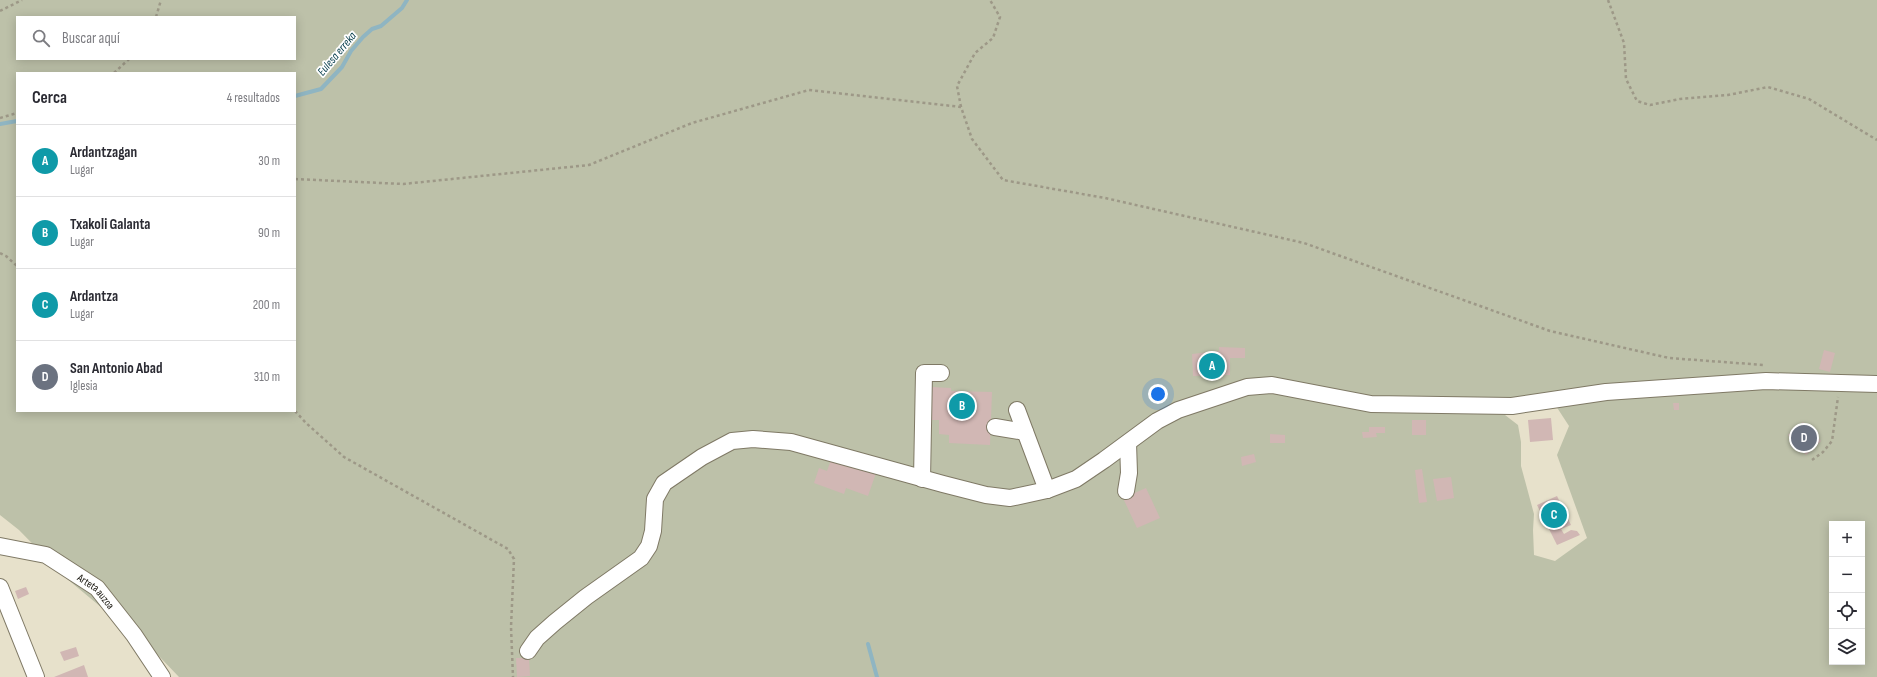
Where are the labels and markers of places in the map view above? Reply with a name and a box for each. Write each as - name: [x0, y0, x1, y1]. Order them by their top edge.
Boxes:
- pin: A: [1199, 351, 1225, 381]
- pin: B: [949, 391, 975, 421]
- pin: D: [1791, 423, 1817, 453]
- pin: C: [1541, 500, 1567, 530]

